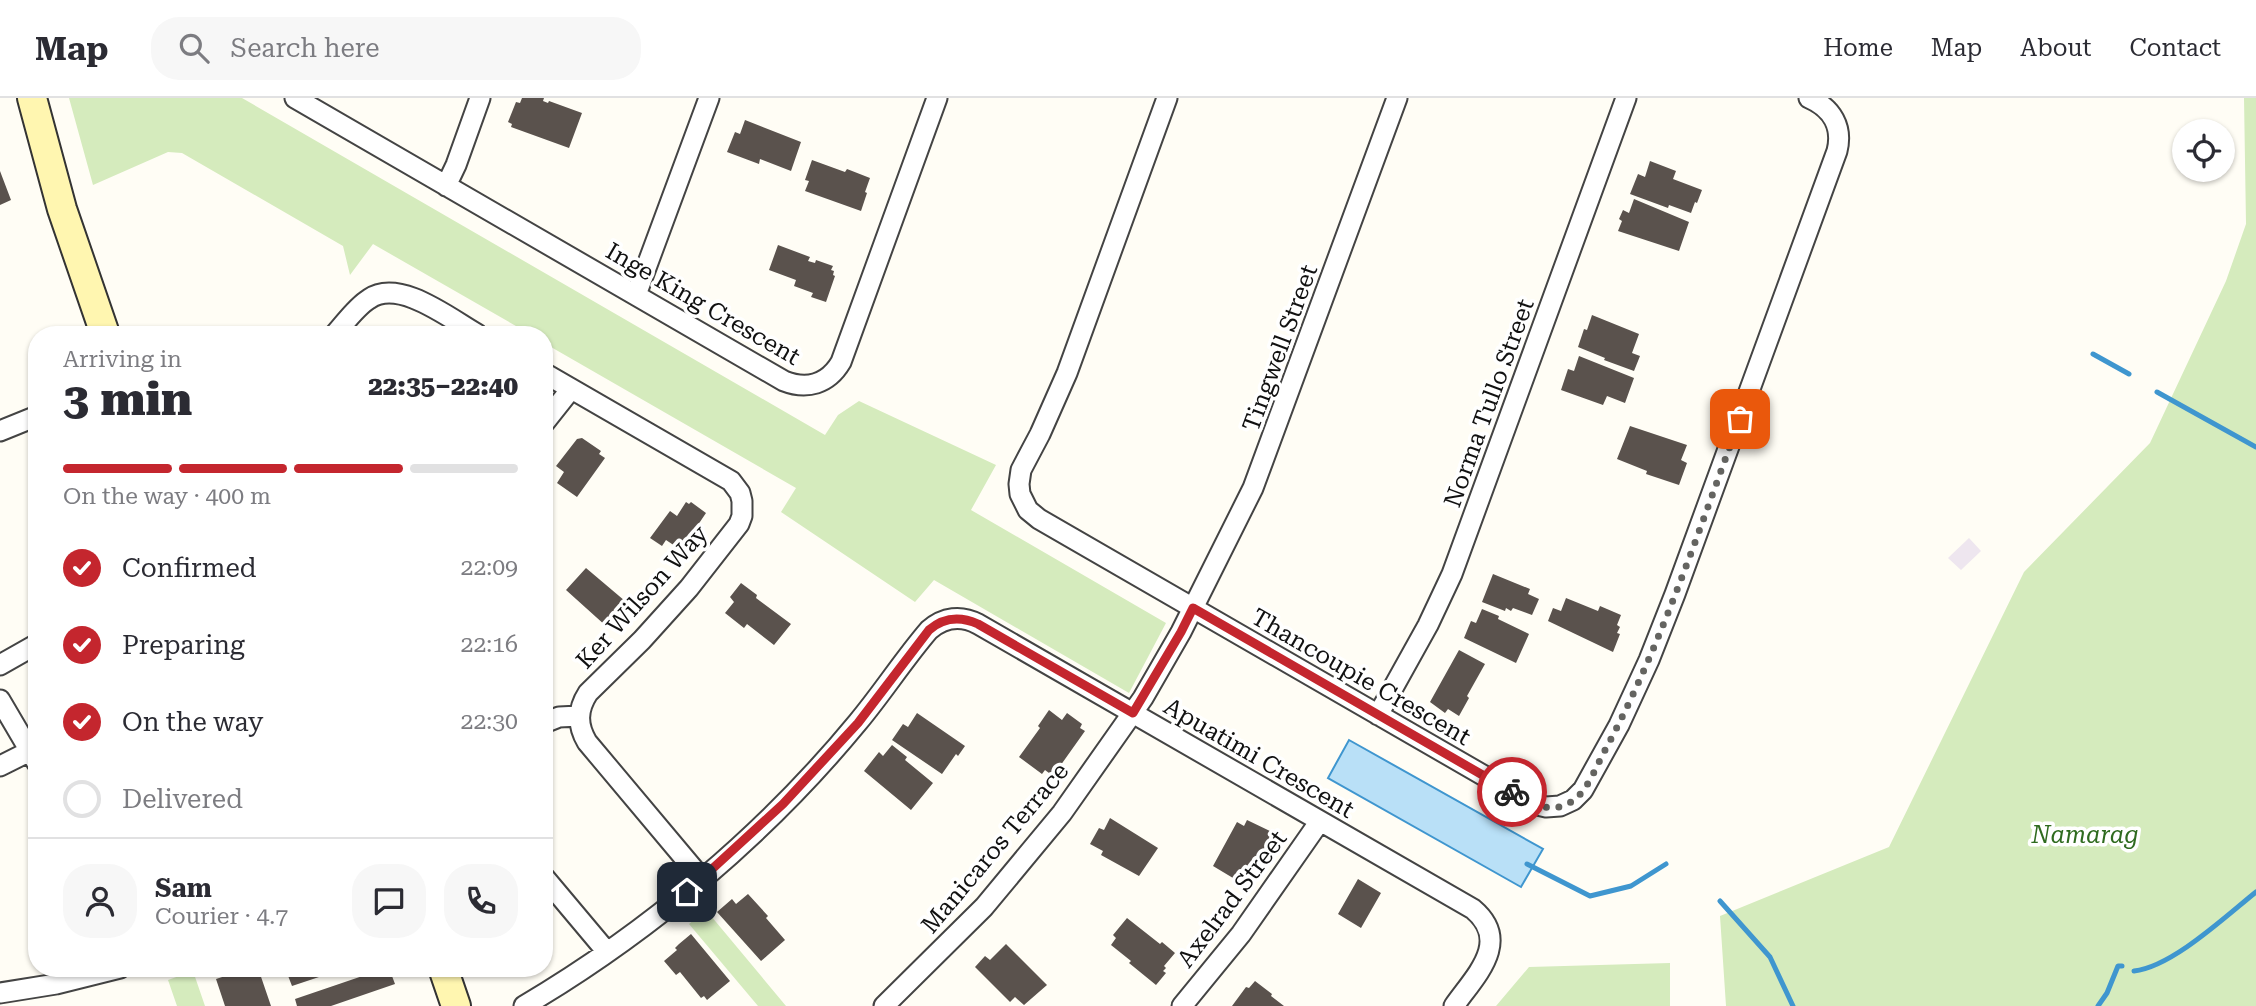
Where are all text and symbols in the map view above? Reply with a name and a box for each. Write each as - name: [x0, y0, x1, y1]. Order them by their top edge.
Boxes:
- search box: [151, 17, 641, 80]
- text: Map: [35, 29, 109, 68]
- icon: search: [175, 29, 213, 67]
- text: Search here: [231, 33, 380, 63]
- text: Home: [1823, 34, 1893, 62]
- text: Map: [1931, 34, 1982, 62]
- text: About: [2020, 34, 2091, 62]
- text: Contact: [2129, 34, 2221, 62]
- map controls: [2172, 119, 2235, 182]
- button: locate: [2172, 119, 2235, 182]
- street label: Inge King Crescent: [601, 237, 805, 371]
- street label: Tingwell Street: [1237, 261, 1323, 435]
- street label: Norma Tullo Street: [1438, 295, 1540, 511]
- text: Arriving in: [63, 346, 182, 373]
- text: 22:35–22:40: [368, 371, 518, 401]
- text: 3 min: [63, 372, 192, 426]
- pin: [1710, 389, 1770, 449]
- icon: bag: [1721, 400, 1759, 438]
- text: On the way · 400 m: [63, 483, 271, 510]
- street label: Ker Wilson Way: [570, 519, 714, 674]
- icon: check: [63, 549, 101, 587]
- text: Confirmed: [122, 553, 257, 583]
- text: 22:09: [461, 554, 518, 581]
- street label: Thancoupie Crescent: [1247, 603, 1476, 751]
- icon: check: [63, 626, 101, 664]
- text: Preparing: [122, 630, 245, 660]
- text: 22:16: [461, 631, 518, 658]
- street label: Apuatimi Crescent: [1159, 692, 1359, 824]
- icon: check: [63, 703, 101, 741]
- text: On the way: [122, 707, 263, 737]
- text: 22:30: [461, 708, 518, 735]
- street label: Manicaros Terrace: [916, 757, 1074, 939]
- courier: [1477, 757, 1547, 827]
- icon: bike: [1493, 773, 1531, 811]
- text: Delivered: [122, 784, 243, 814]
- park label: Namarag: [2030, 821, 2139, 849]
- street label: Axelrad Street: [1171, 825, 1293, 973]
- pin: [657, 862, 717, 922]
- button: person: [63, 864, 137, 938]
- button: chat: [352, 864, 426, 938]
- button: phone: [444, 864, 518, 938]
- text: Sam: [155, 873, 212, 903]
- icon: home: [668, 873, 706, 911]
- text: Courier · 4.7: [155, 903, 288, 930]

